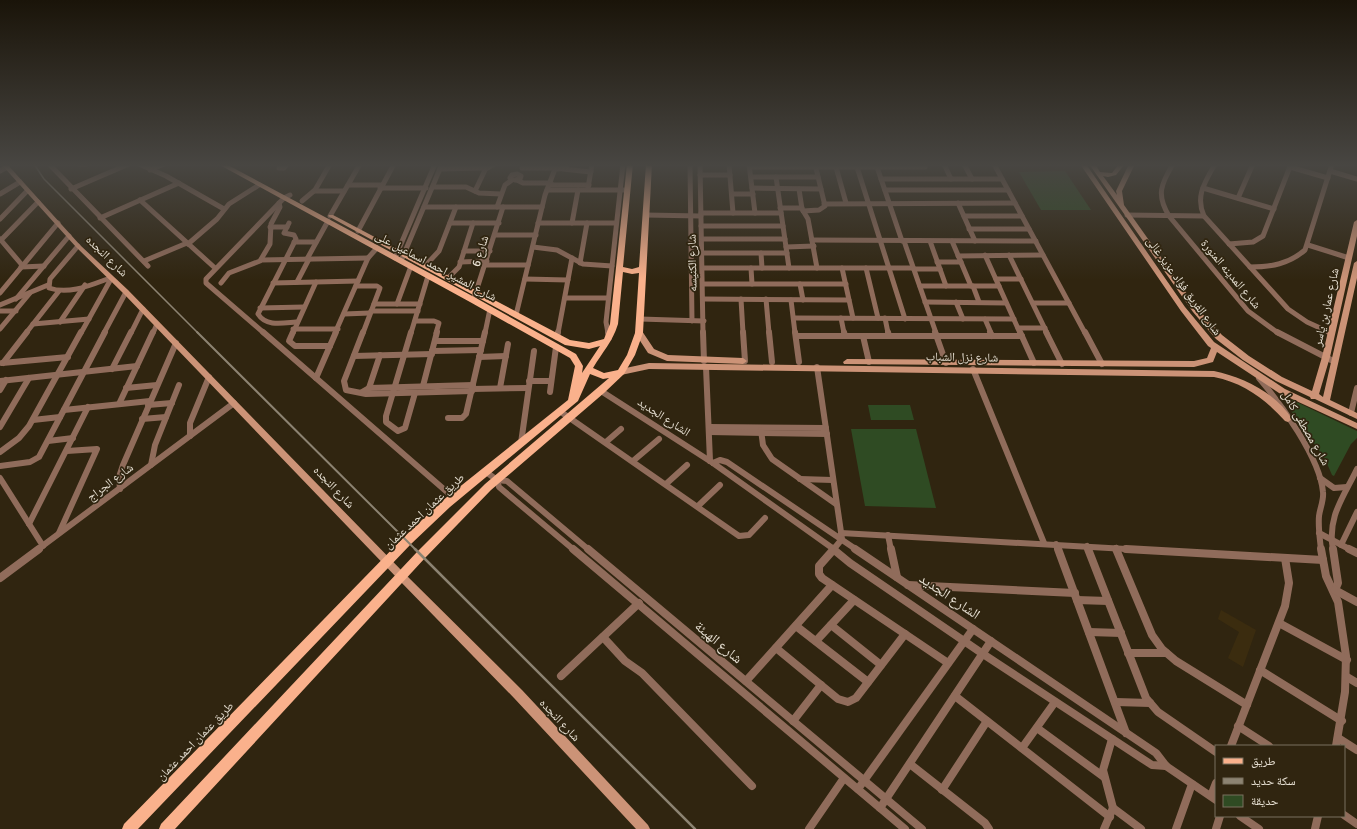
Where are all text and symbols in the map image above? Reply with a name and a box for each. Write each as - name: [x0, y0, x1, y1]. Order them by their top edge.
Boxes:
- street label: شارع المشير احمد اسماعيل على: [372, 228, 499, 305]
- street label: شارع النجده: [82, 233, 131, 280]
- street label: شارع 6: [469, 234, 492, 269]
- street label: شارع الكنيسه: [684, 234, 701, 292]
- street label: شارع الفريق فؤاد عزيز غالى: [1143, 234, 1224, 339]
- street label: شارع المدينه المنورة: [1197, 236, 1264, 312]
- street label: شارع عمار بن ياسر: [1310, 267, 1343, 349]
- street label: شارع نزل الشباب: [926, 349, 998, 366]
- street label: شارع مصطفى كامل: [1278, 388, 1333, 468]
- street label: الشارع الجديد: [635, 395, 693, 440]
- street label: شارع الجراج: [84, 460, 137, 505]
- street label: شارع النجده: [310, 463, 357, 512]
- street label: طريق عثمان احمد عثمان: [381, 470, 468, 552]
- street label: الشارع الجديد: [915, 570, 983, 624]
- street label: شارع الهيئة: [691, 618, 746, 668]
- street label: شارع النجده: [536, 696, 583, 745]
- street label: طريق عثمان احمد عثمان: [154, 699, 237, 784]
- legend: [1215, 745, 1345, 817]
- text: طريق: [1251, 754, 1276, 769]
- text: سكة حديد: [1251, 774, 1296, 789]
- text: حديقة: [1251, 794, 1279, 809]

